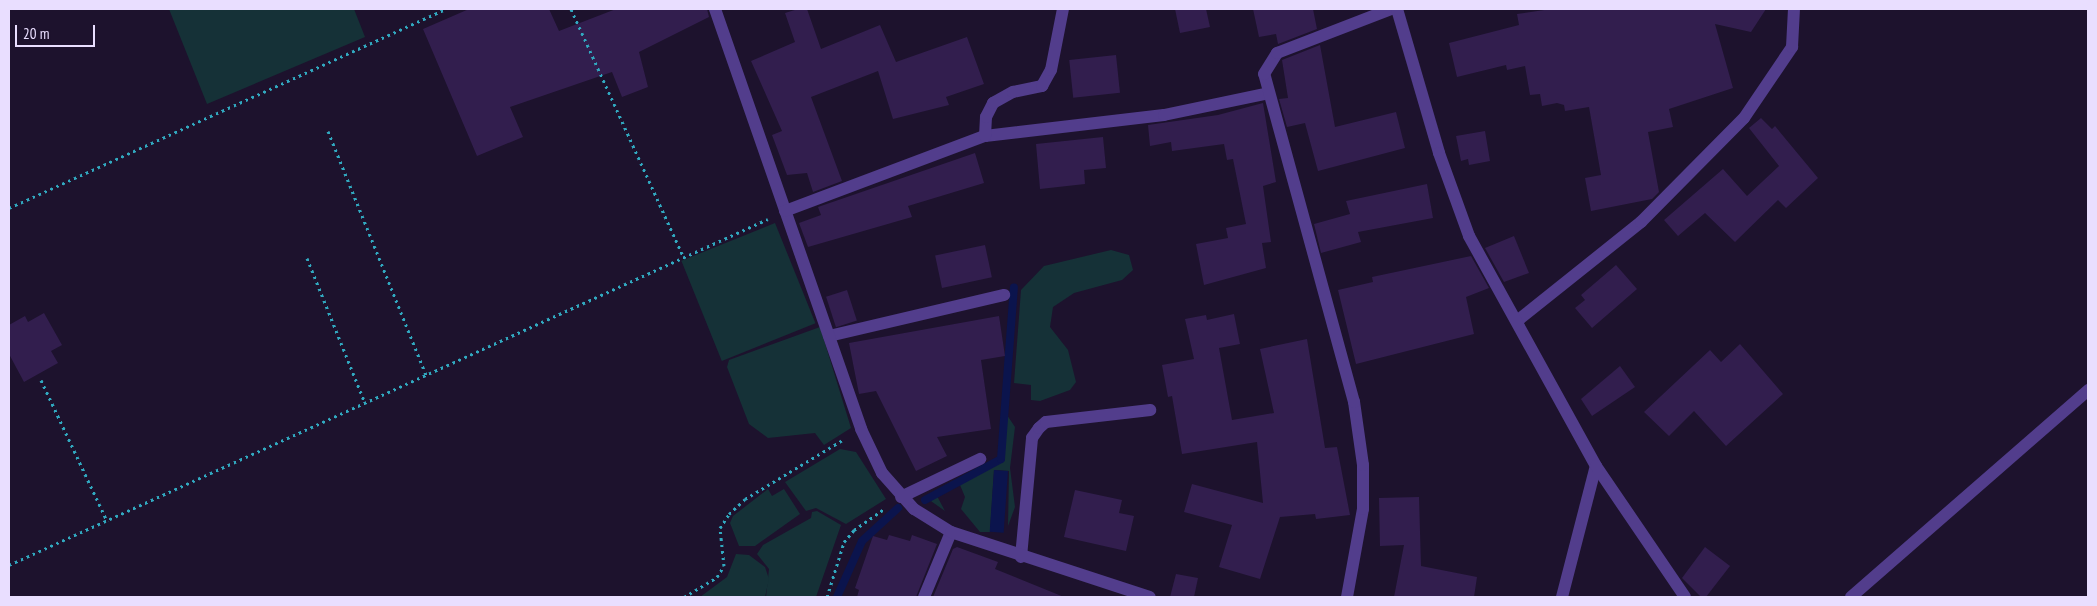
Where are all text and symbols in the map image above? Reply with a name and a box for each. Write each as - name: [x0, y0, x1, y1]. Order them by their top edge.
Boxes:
- scale bar: [18, 15, 98, 47]
- text: 20 m: [23, 24, 49, 43]

